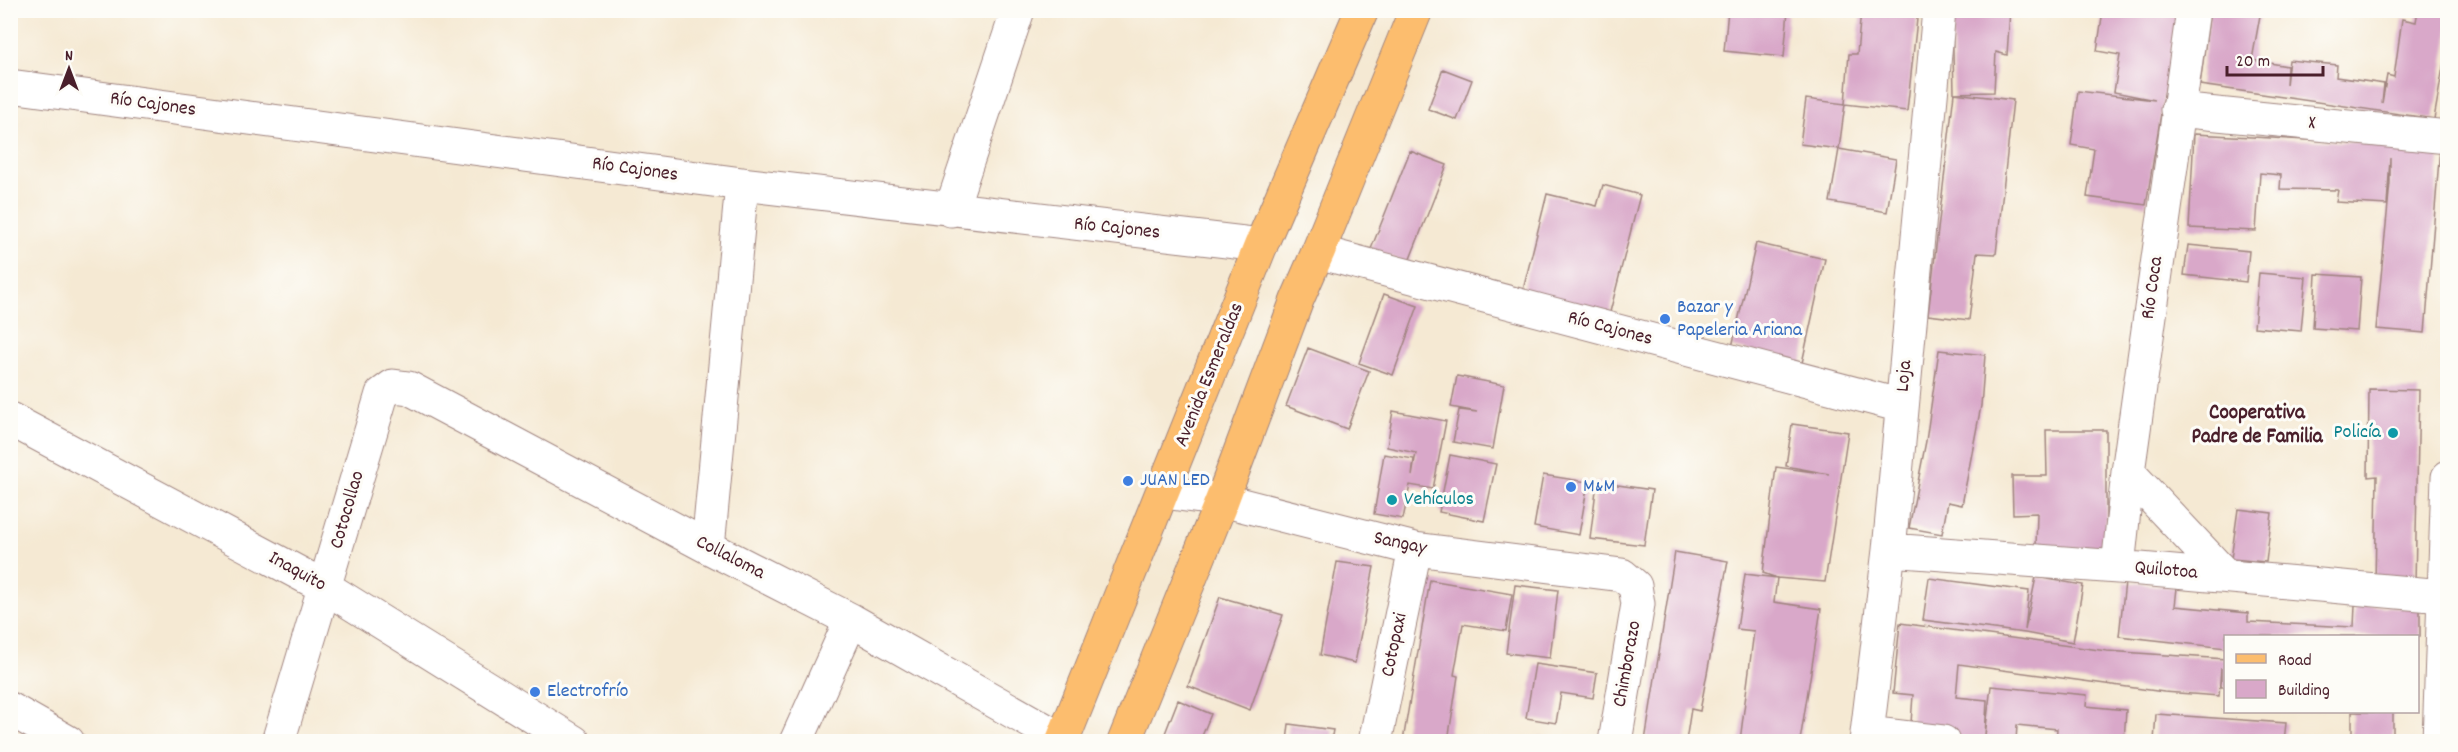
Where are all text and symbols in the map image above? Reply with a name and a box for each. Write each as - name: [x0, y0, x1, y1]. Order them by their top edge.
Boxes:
- north arrow: [39, 39, 99, 99]
- scale bar: [2227, 39, 2323, 77]
- text: N: [65, 45, 73, 68]
- text: 20 m: [2236, 50, 2270, 75]
- street label: Río Cajones: [108, 85, 198, 125]
- street label: X: [2307, 110, 2317, 138]
- street label: Río Cajones: [590, 150, 680, 190]
- street label: Río Cajones: [1072, 211, 1162, 247]
- street label: Río Coca: [2135, 254, 2171, 321]
- place label: Bazar y Papeleria Ariana: [1677, 294, 1803, 345]
- street label: Avenida Esmeraldas: [1168, 299, 1252, 451]
- street label: Río Cajones: [1564, 304, 1656, 354]
- marker: Bazar y Papeleria Ariana: [1658, 312, 1672, 326]
- street label: Loja: [1890, 358, 1920, 393]
- district label: Cooperativa Padre de Familia: [2191, 399, 2324, 453]
- place label: Policía: [2334, 419, 2382, 447]
- marker: Policía: [2386, 426, 2400, 440]
- place label: JUAN LED: [1140, 467, 1210, 495]
- street label: Cotocollao: [324, 468, 372, 552]
- place label: M&M: [1583, 473, 1615, 501]
- marker: JUAN LED: [1121, 474, 1135, 488]
- marker: M&M: [1564, 480, 1578, 494]
- place label: Vehículos: [1404, 486, 1474, 514]
- marker: Vehículos: [1385, 493, 1399, 507]
- street label: Sangay: [1371, 525, 1430, 563]
- street label: Collaloma: [690, 529, 770, 588]
- street label: Inaquito: [263, 545, 331, 599]
- street label: Quilotoa: [2133, 554, 2199, 588]
- street label: Cotopaxi: [1375, 610, 1415, 680]
- street label: Chimborazo: [1607, 618, 1649, 709]
- legend: [2224, 635, 2419, 713]
- text: Road: [2278, 649, 2312, 674]
- place label: Electrofrío: [547, 678, 629, 706]
- text: Building: [2278, 679, 2330, 704]
- marker: Electrofrío: [528, 685, 542, 699]

